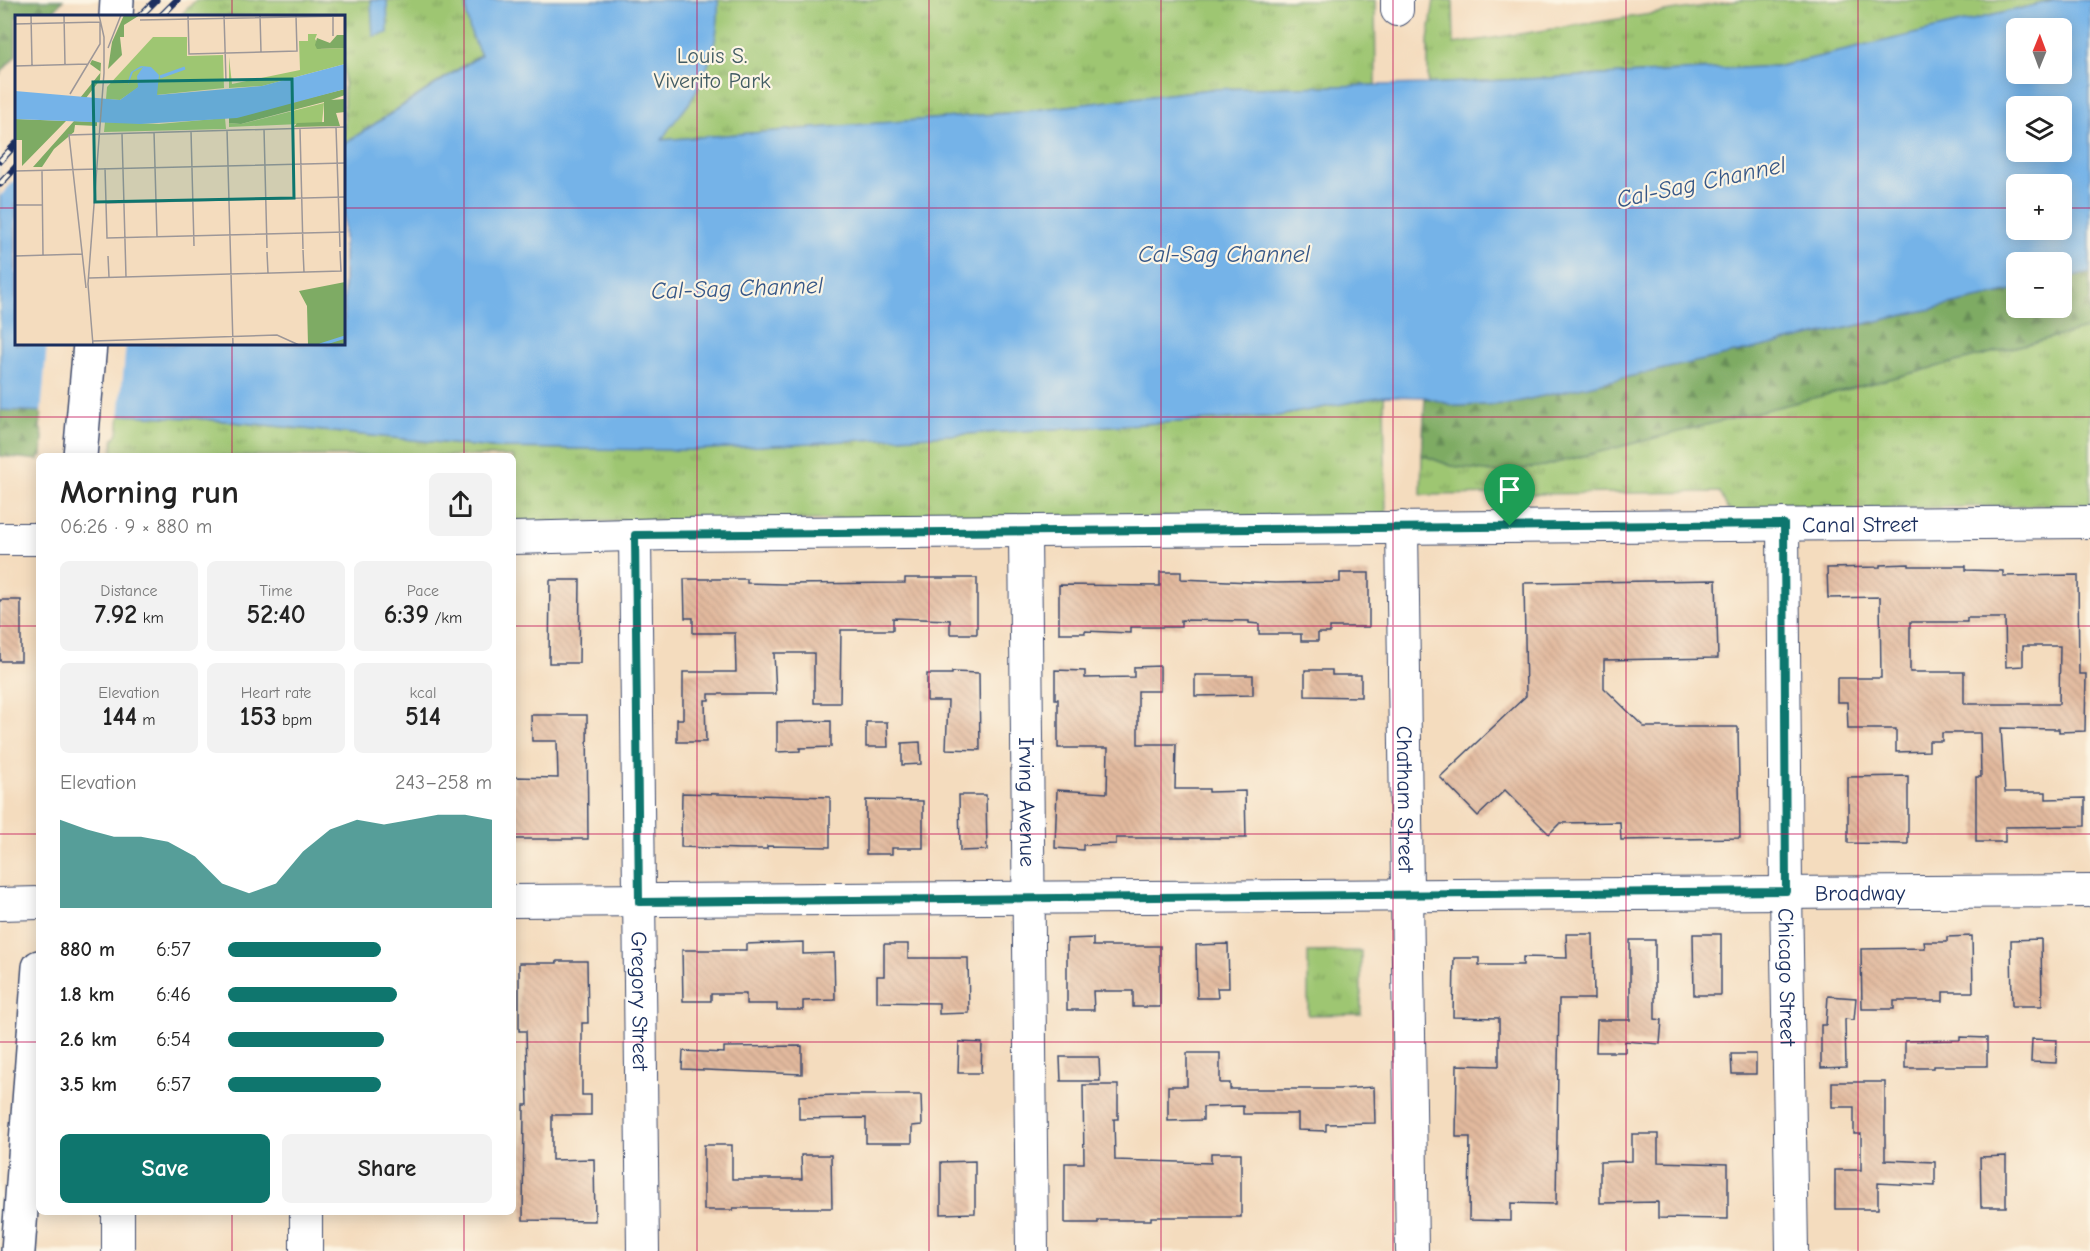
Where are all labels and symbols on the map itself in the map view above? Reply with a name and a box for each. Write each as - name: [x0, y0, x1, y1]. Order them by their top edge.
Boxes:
- inset map: [15, 15, 345, 345]
- north arrow: [2006, 18, 2072, 84]
- park label: Louis S. Viverito Park: [653, 43, 771, 94]
- water label: Cal-Sag Channel: [1614, 150, 1789, 214]
- water label: Cal-Sag Channel: [1138, 240, 1311, 268]
- water label: Cal-Sag Channel: [650, 271, 824, 305]
- pin: [1484, 464, 1535, 526]
- street label: Canal Street: [1802, 511, 1919, 538]
- street label: Chatham Street: [1391, 725, 1419, 873]
- street label: Irving Avenue: [1013, 737, 1040, 867]
- street label: Broadway: [1815, 880, 1906, 907]
- street label: Chicago Street: [1772, 908, 1801, 1047]
- street label: Gregory Street: [625, 931, 653, 1072]

